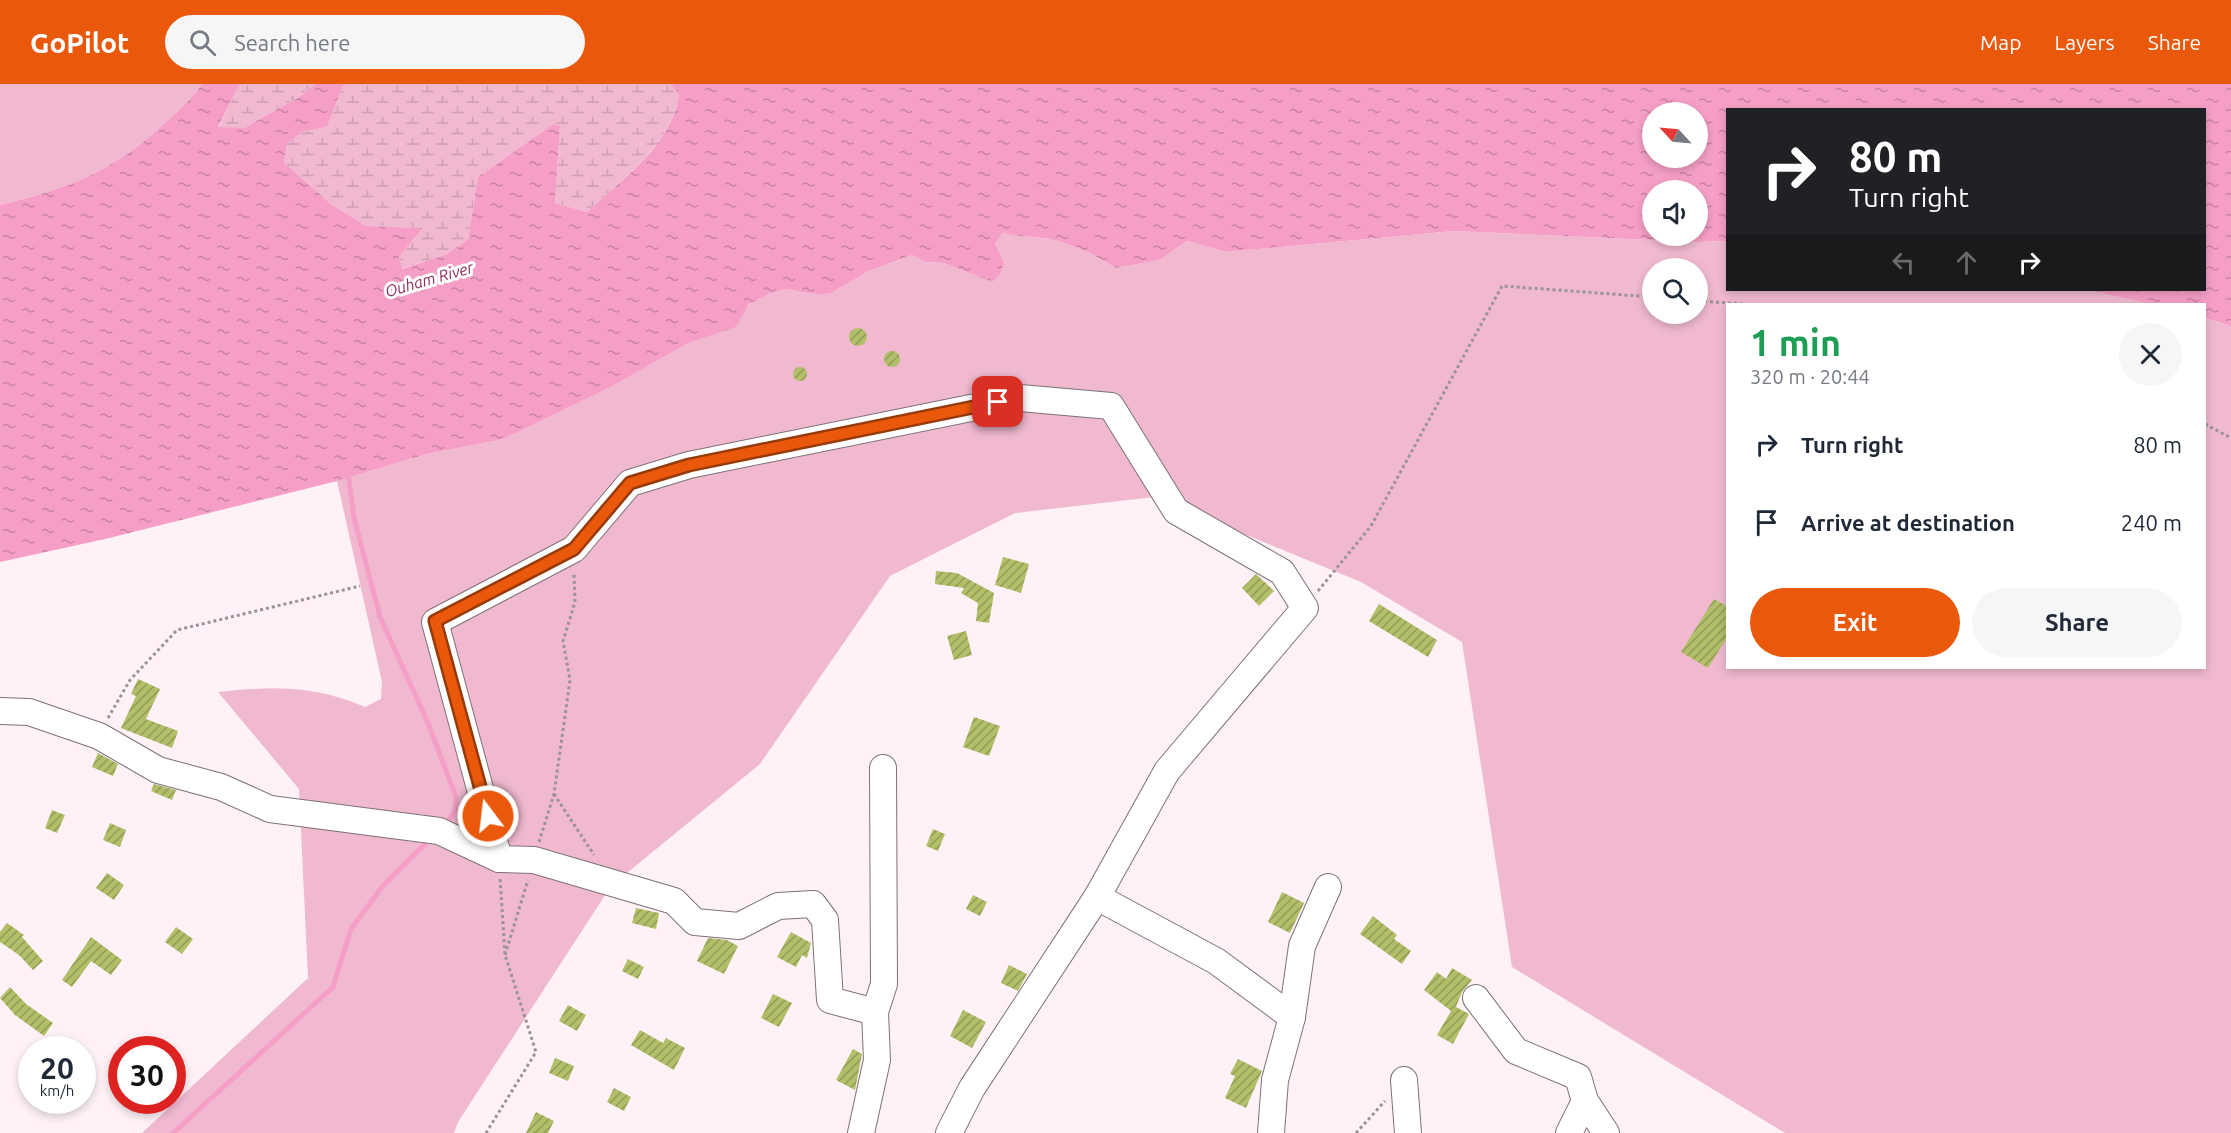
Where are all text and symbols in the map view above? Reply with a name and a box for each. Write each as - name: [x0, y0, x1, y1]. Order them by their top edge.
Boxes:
- search box: [165, 15, 585, 69]
- icon: search: [186, 26, 219, 59]
- text: GoPilot: [30, 27, 129, 58]
- text: Search here: [234, 30, 350, 55]
- text: Map: [1980, 30, 2021, 54]
- text: Layers: [2054, 30, 2115, 54]
- text: Share: [2148, 30, 2201, 54]
- north arrow: [1642, 102, 1708, 168]
- map controls: [1642, 102, 1708, 324]
- icon: right: [1750, 132, 1828, 210]
- text: 80 m: [1849, 133, 1943, 180]
- button: sound: [1642, 180, 1708, 246]
- text: Turn right: [1849, 182, 1969, 212]
- icon: left: [1887, 246, 1920, 279]
- icon: ahead: [1950, 246, 1983, 279]
- icon: right: [2013, 246, 2046, 279]
- water label: Ouham River: [383, 258, 476, 300]
- button: search: [1642, 258, 1708, 324]
- text: 1 min: [1750, 322, 1841, 363]
- button: close: [2119, 323, 2182, 386]
- text: 320 m · 20:44: [1750, 365, 1870, 388]
- pin: [972, 376, 1023, 427]
- icon: arrive: [981, 385, 1014, 418]
- icon: right: [1750, 428, 1783, 461]
- text: Turn right: [1801, 432, 1903, 457]
- text: 80 m: [2133, 432, 2182, 457]
- icon: arrive: [1750, 506, 1783, 539]
- text: Arrive at destination: [1801, 510, 2015, 535]
- text: 240 m: [2121, 510, 2182, 535]
- button: Exit: [1750, 588, 1960, 657]
- button: Share: [1972, 588, 2182, 657]
- position arrow: [456, 784, 520, 848]
- speed limit sign: 30: [108, 1036, 186, 1114]
- text: 20: [40, 1051, 74, 1085]
- text: km/h: [40, 1082, 74, 1099]

